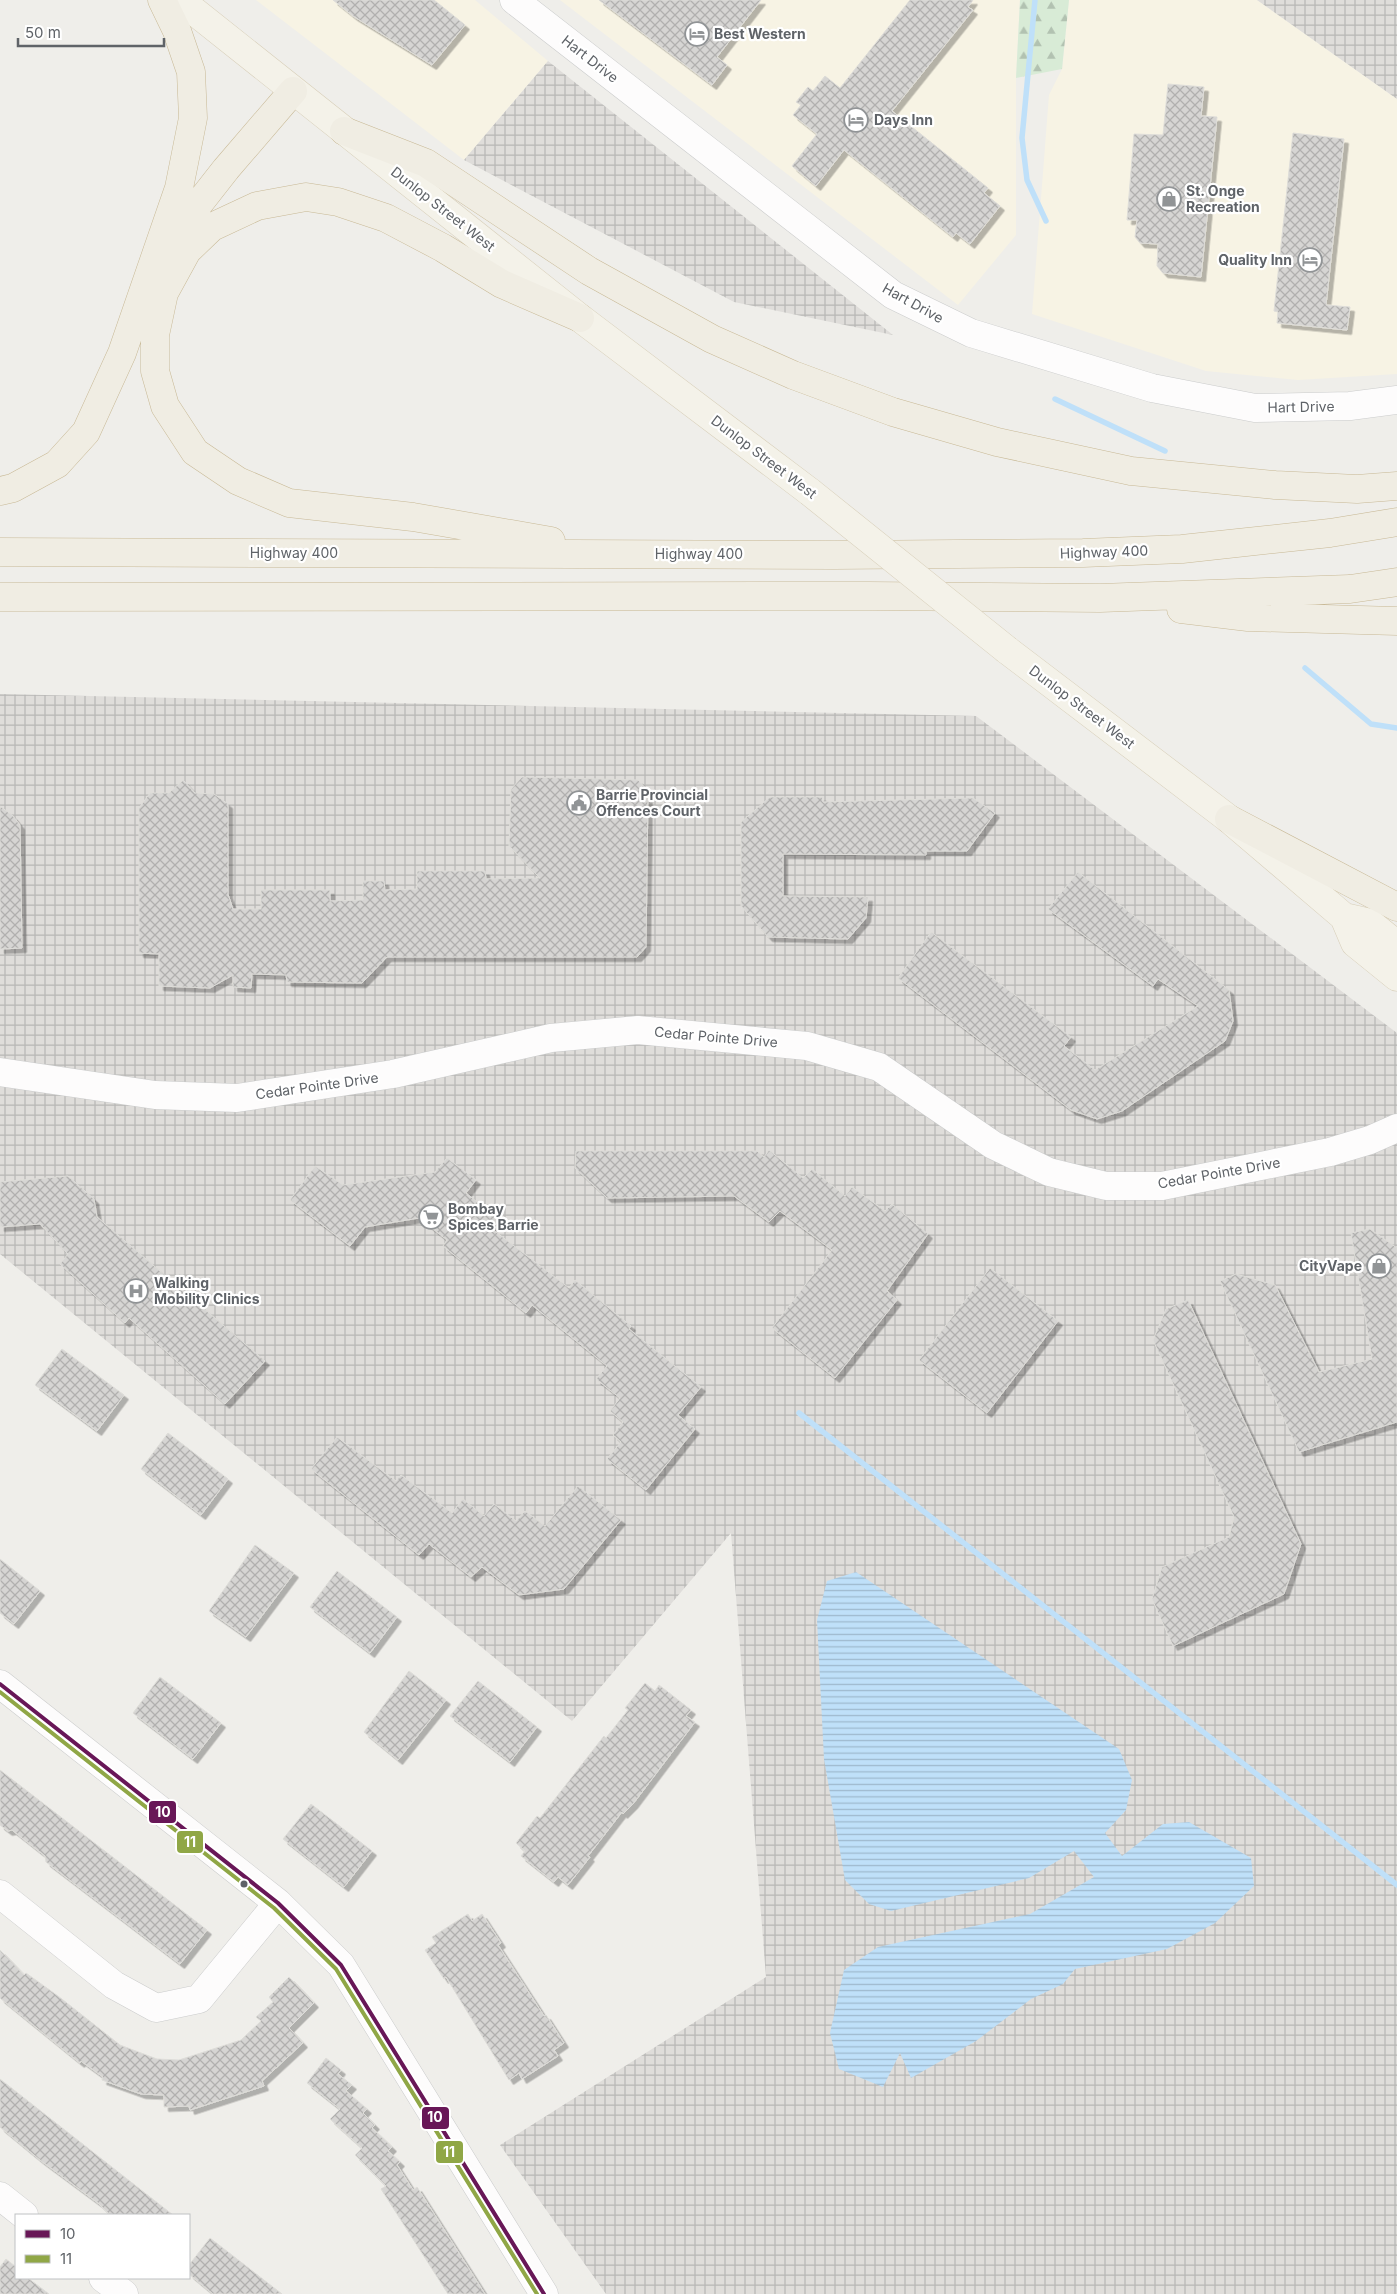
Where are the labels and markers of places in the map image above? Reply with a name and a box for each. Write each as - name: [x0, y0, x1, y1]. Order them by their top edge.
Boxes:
- hotel icon: Best Western: [684, 21, 710, 47]
- place label: Best Western: [714, 25, 806, 42]
- hotel icon: Days Inn: [843, 107, 869, 133]
- place label: Days Inn: [874, 111, 933, 128]
- place label: St. Onge Recreation: [1186, 182, 1260, 215]
- shop icon: St. Onge Recreation: [1156, 186, 1182, 212]
- hotel icon: Quality Inn: [1297, 247, 1323, 273]
- place label: Quality Inn: [1218, 251, 1292, 268]
- place label: Barrie Provincial Offences Court: [596, 786, 708, 819]
- public building icon: Barrie Provincial Offences Court: [566, 790, 592, 816]
- place label: Bombay Spices Barrie: [448, 1200, 539, 1233]
- supermarket icon: Bombay Spices Barrie: [418, 1204, 444, 1230]
- shop icon: CityVape: [1366, 1253, 1392, 1279]
- place label: CityVape: [1299, 1257, 1362, 1274]
- place label: Walking Mobility Clinics: [154, 1274, 260, 1307]
- hospital icon: Walking Mobility Clinics: [123, 1278, 149, 1304]
- unlabelled marker: [239, 1879, 249, 1889]

